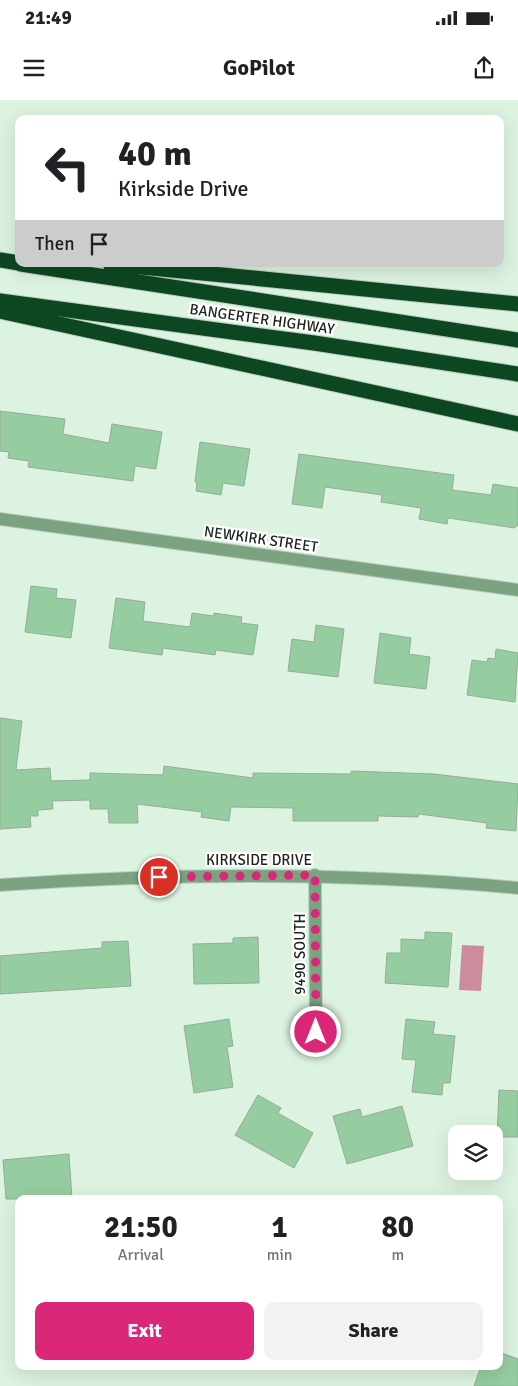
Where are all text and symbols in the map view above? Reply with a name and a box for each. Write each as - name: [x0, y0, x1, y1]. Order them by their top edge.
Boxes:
- text: 21:49: [25, 6, 72, 30]
- icon: menu: [20, 54, 48, 82]
- text: GoPilot: [223, 54, 295, 81]
- icon: share: [470, 54, 498, 82]
- text: 40 m: [118, 132, 192, 175]
- icon: left: [35, 135, 100, 200]
- text: Kirkside Drive: [118, 175, 249, 202]
- icon: arrive: [85, 230, 113, 258]
- text: Then: [35, 232, 75, 256]
- street label: BANGERTER HIGHWAY: [188, 300, 336, 338]
- street label: NEWKIRK STREET: [203, 522, 320, 556]
- street label: KIRKSIDE DRIVE: [206, 851, 312, 869]
- pin: [138, 856, 180, 898]
- icon: arrive: [145, 863, 173, 891]
- street label: 9490 SOUTH: [291, 913, 309, 995]
- position arrow: [289, 1005, 341, 1057]
- map controls: [448, 1125, 503, 1180]
- button: layers: [448, 1125, 503, 1180]
- text: 21:50: [104, 1209, 178, 1246]
- text: 1: [272, 1209, 288, 1246]
- text: 80: [382, 1209, 414, 1246]
- text: Arrival: [118, 1245, 164, 1265]
- text: min: [267, 1245, 293, 1265]
- text: m: [391, 1245, 404, 1265]
- button: Exit: [35, 1302, 254, 1360]
- button: Share: [264, 1302, 483, 1360]

